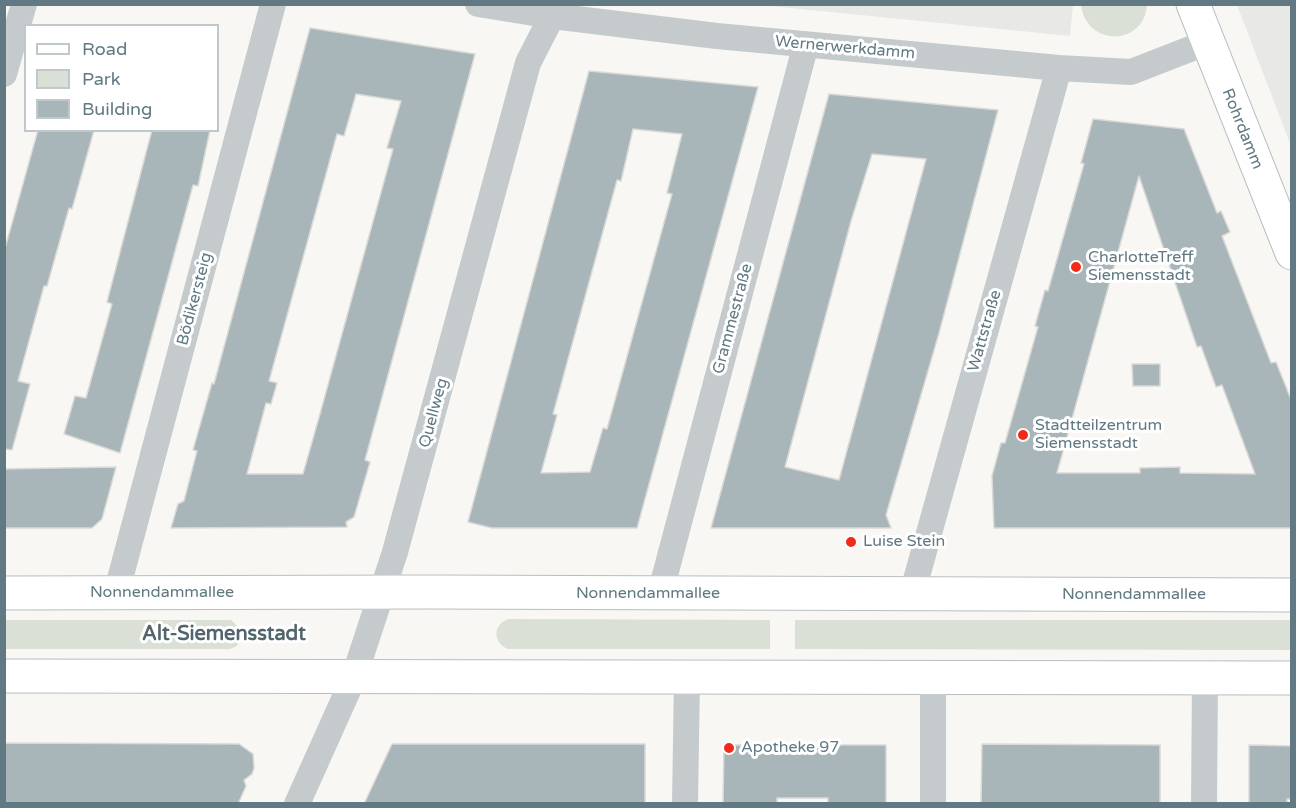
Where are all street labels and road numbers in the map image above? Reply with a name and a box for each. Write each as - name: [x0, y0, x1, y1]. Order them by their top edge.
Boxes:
- street label: Wernerwerkdamm: [774, 32, 916, 64]
- street label: Rohrdamm: [1217, 86, 1267, 172]
- street label: Bödikersteig: [173, 250, 217, 348]
- street label: Grammestraße: [709, 262, 757, 376]
- street label: Wattstraße: [964, 288, 1006, 374]
- street label: Quellweg: [415, 376, 453, 450]
- street label: Nonnendammallee: [90, 583, 234, 603]
- street label: Nonnendammallee: [576, 584, 720, 604]
- street label: Nonnendammallee: [1062, 585, 1206, 605]

